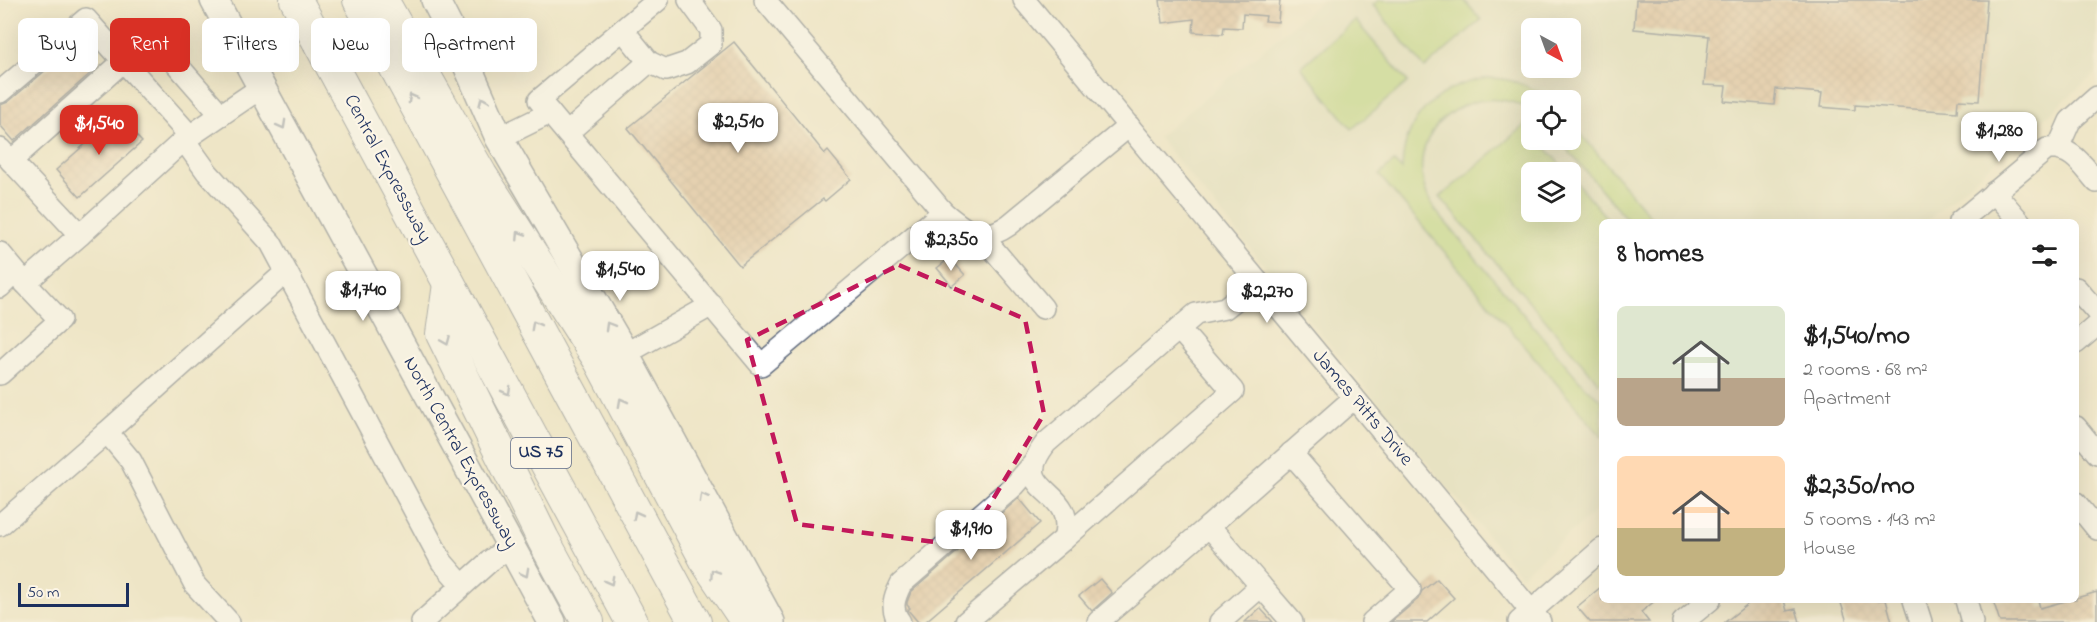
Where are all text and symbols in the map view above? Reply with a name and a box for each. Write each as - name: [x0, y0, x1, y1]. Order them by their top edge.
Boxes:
- chip: Buy: [18, 18, 98, 72]
- chip: Rent: [110, 18, 190, 72]
- chip: Filters: [202, 18, 299, 72]
- chip: New: [311, 18, 390, 72]
- chip: Apartment: [402, 18, 537, 72]
- north arrow: [1521, 18, 1581, 78]
- map controls: [1521, 18, 1581, 222]
- street label: Central Expressway: [336, 90, 438, 248]
- button: locate: [1521, 90, 1581, 150]
- one-way arrow: [408, 94, 419, 104]
- one-way arrow: [478, 97, 490, 108]
- pin: $2,510: [689, 103, 787, 154]
- pin: $1,540: [50, 105, 148, 156]
- text: $2,510: [712, 108, 764, 137]
- text: $1,540: [74, 110, 124, 139]
- pin: $1,280: [1950, 112, 2048, 163]
- text: $1,280: [1975, 117, 2023, 146]
- one-way arrow: [275, 119, 286, 129]
- button: layers: [1521, 162, 1581, 222]
- pin: $2,350: [902, 221, 1000, 272]
- text: $2,350: [924, 226, 978, 255]
- one-way arrow: [516, 231, 528, 241]
- text: 8 homes: [1617, 236, 1704, 274]
- icon: filters: [2028, 239, 2061, 272]
- pin: $1,540: [571, 251, 669, 302]
- text: $1,540: [595, 256, 645, 285]
- pin: $1,740: [314, 271, 412, 322]
- pin: $2,270: [1218, 273, 1316, 324]
- text: $1,740: [339, 276, 387, 305]
- text: $2,270: [1241, 278, 1293, 307]
- text: $1,540/mo: [1803, 318, 1910, 356]
- one-way arrow: [531, 321, 542, 331]
- one-way arrow: [604, 322, 616, 332]
- icon: home: [1665, 330, 1737, 402]
- one-way arrow: [439, 334, 451, 345]
- street label: James Pitts Drive: [1304, 343, 1420, 473]
- street label: North Central Expressway: [395, 352, 525, 554]
- text: 2 rooms · 68 m²: [1803, 356, 1928, 385]
- one-way arrow: [500, 384, 511, 395]
- text: Apartment: [1803, 385, 1891, 414]
- one-way arrow: [618, 397, 629, 408]
- road number: US 75: [511, 438, 571, 468]
- text: $2,350/mo: [1803, 468, 1915, 506]
- icon: home: [1665, 480, 1737, 552]
- one-way arrow: [699, 493, 710, 503]
- text: 5 rooms · 143 m²: [1803, 506, 1936, 535]
- pin: $1,910: [922, 510, 1020, 561]
- one-way arrow: [633, 511, 644, 521]
- text: $1,910: [950, 515, 992, 544]
- text: House: [1803, 535, 1856, 564]
- one-way arrow: [518, 567, 530, 577]
- one-way arrow: [710, 569, 721, 580]
- one-way arrow: [603, 574, 614, 585]
- scale bar: [18, 580, 129, 608]
- text: 50 m: [27, 581, 59, 605]

